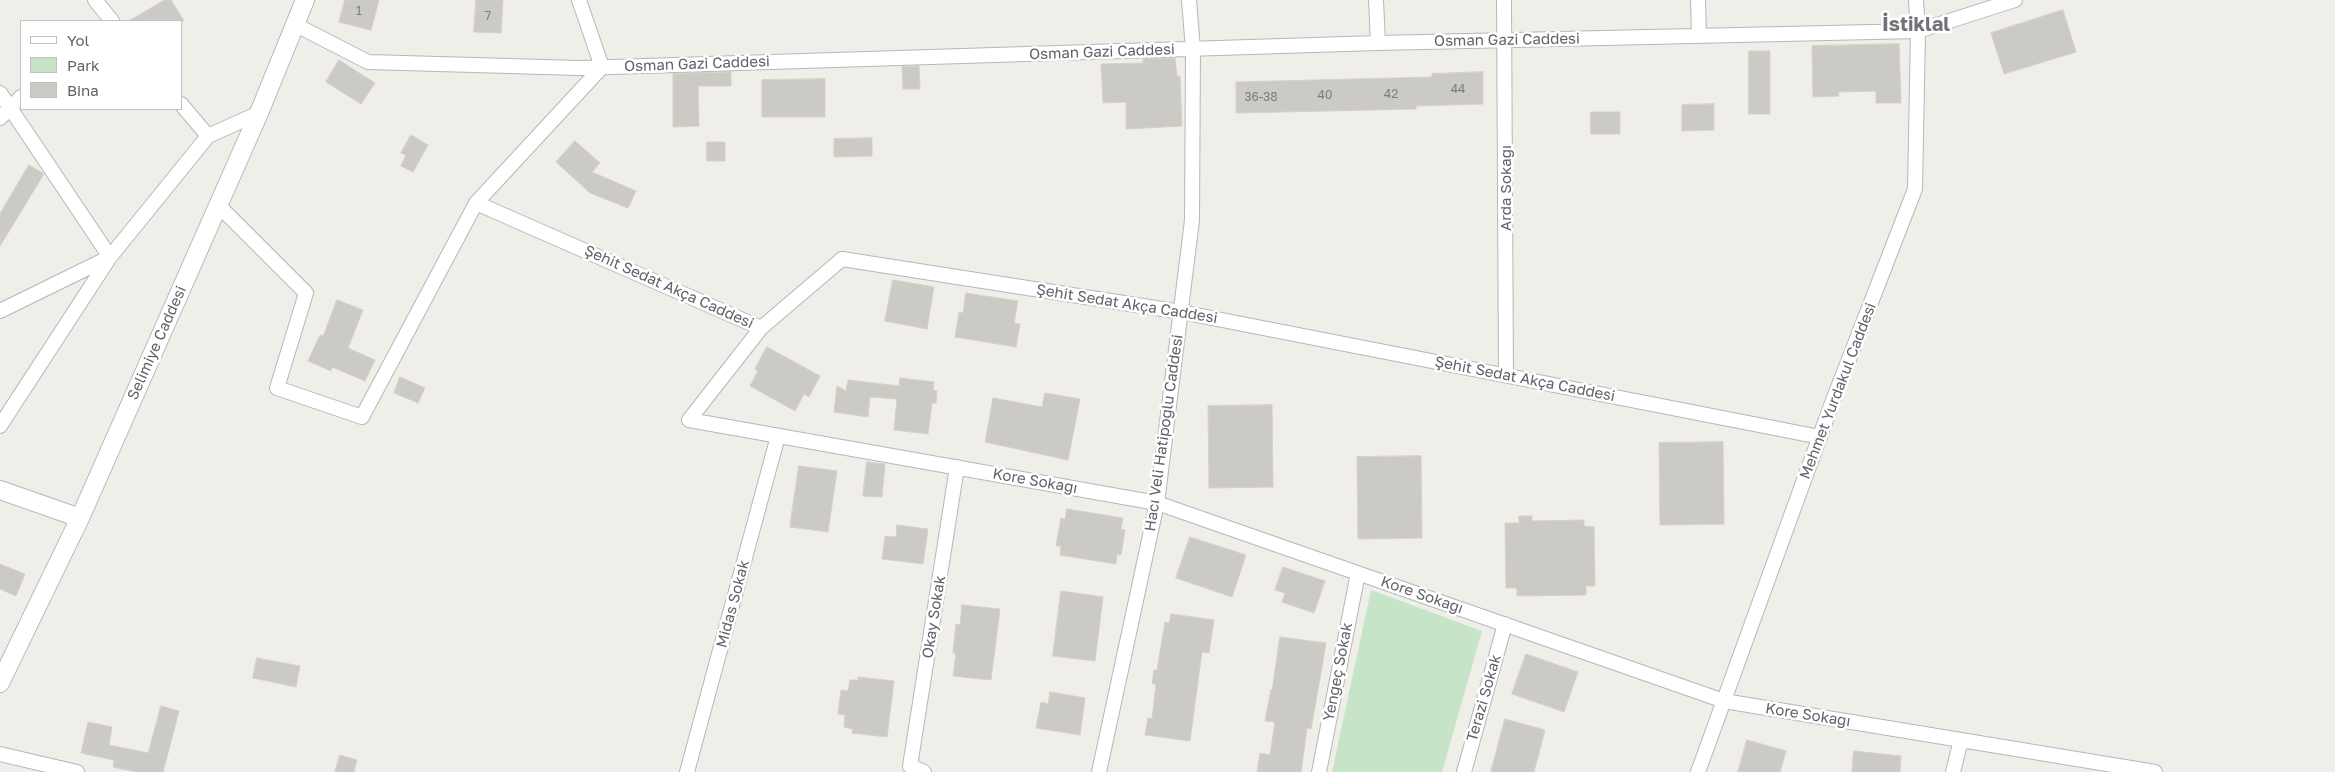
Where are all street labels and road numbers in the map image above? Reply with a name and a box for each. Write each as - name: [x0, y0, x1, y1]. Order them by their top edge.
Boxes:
- street label: Osman Gazi Caddesi: [1434, 30, 1580, 50]
- street label: Osman Gazi Caddesi: [1029, 40, 1175, 64]
- street label: Osman Gazi Caddesi: [624, 52, 770, 76]
- street label: Arda Sokağı: [1497, 145, 1515, 231]
- street label: Şehit Sedat Akça Caddesi: [582, 241, 756, 333]
- street label: Şehit Sedat Akça Caddesi: [1035, 281, 1219, 327]
- street label: Selimiye Caddesi: [124, 283, 190, 403]
- street label: Mehmet Yurdakul Caddesi: [1796, 300, 1880, 482]
- street label: Hacı Veli Hatipoğlu Caddesi: [1141, 333, 1187, 533]
- street label: Şehit Sedat Akça Caddesi: [1433, 353, 1617, 405]
- street label: Kore Sokağı: [991, 465, 1079, 497]
- street label: Midas Sokak: [713, 558, 753, 650]
- street label: Kore Sokağı: [1378, 573, 1466, 617]
- street label: Okay Sokak: [919, 574, 949, 660]
- street label: Yengeç Sokak: [1320, 621, 1356, 723]
- street label: Terazi Sokak: [1463, 652, 1505, 744]
- street label: Kore Sokağı: [1764, 699, 1852, 731]

